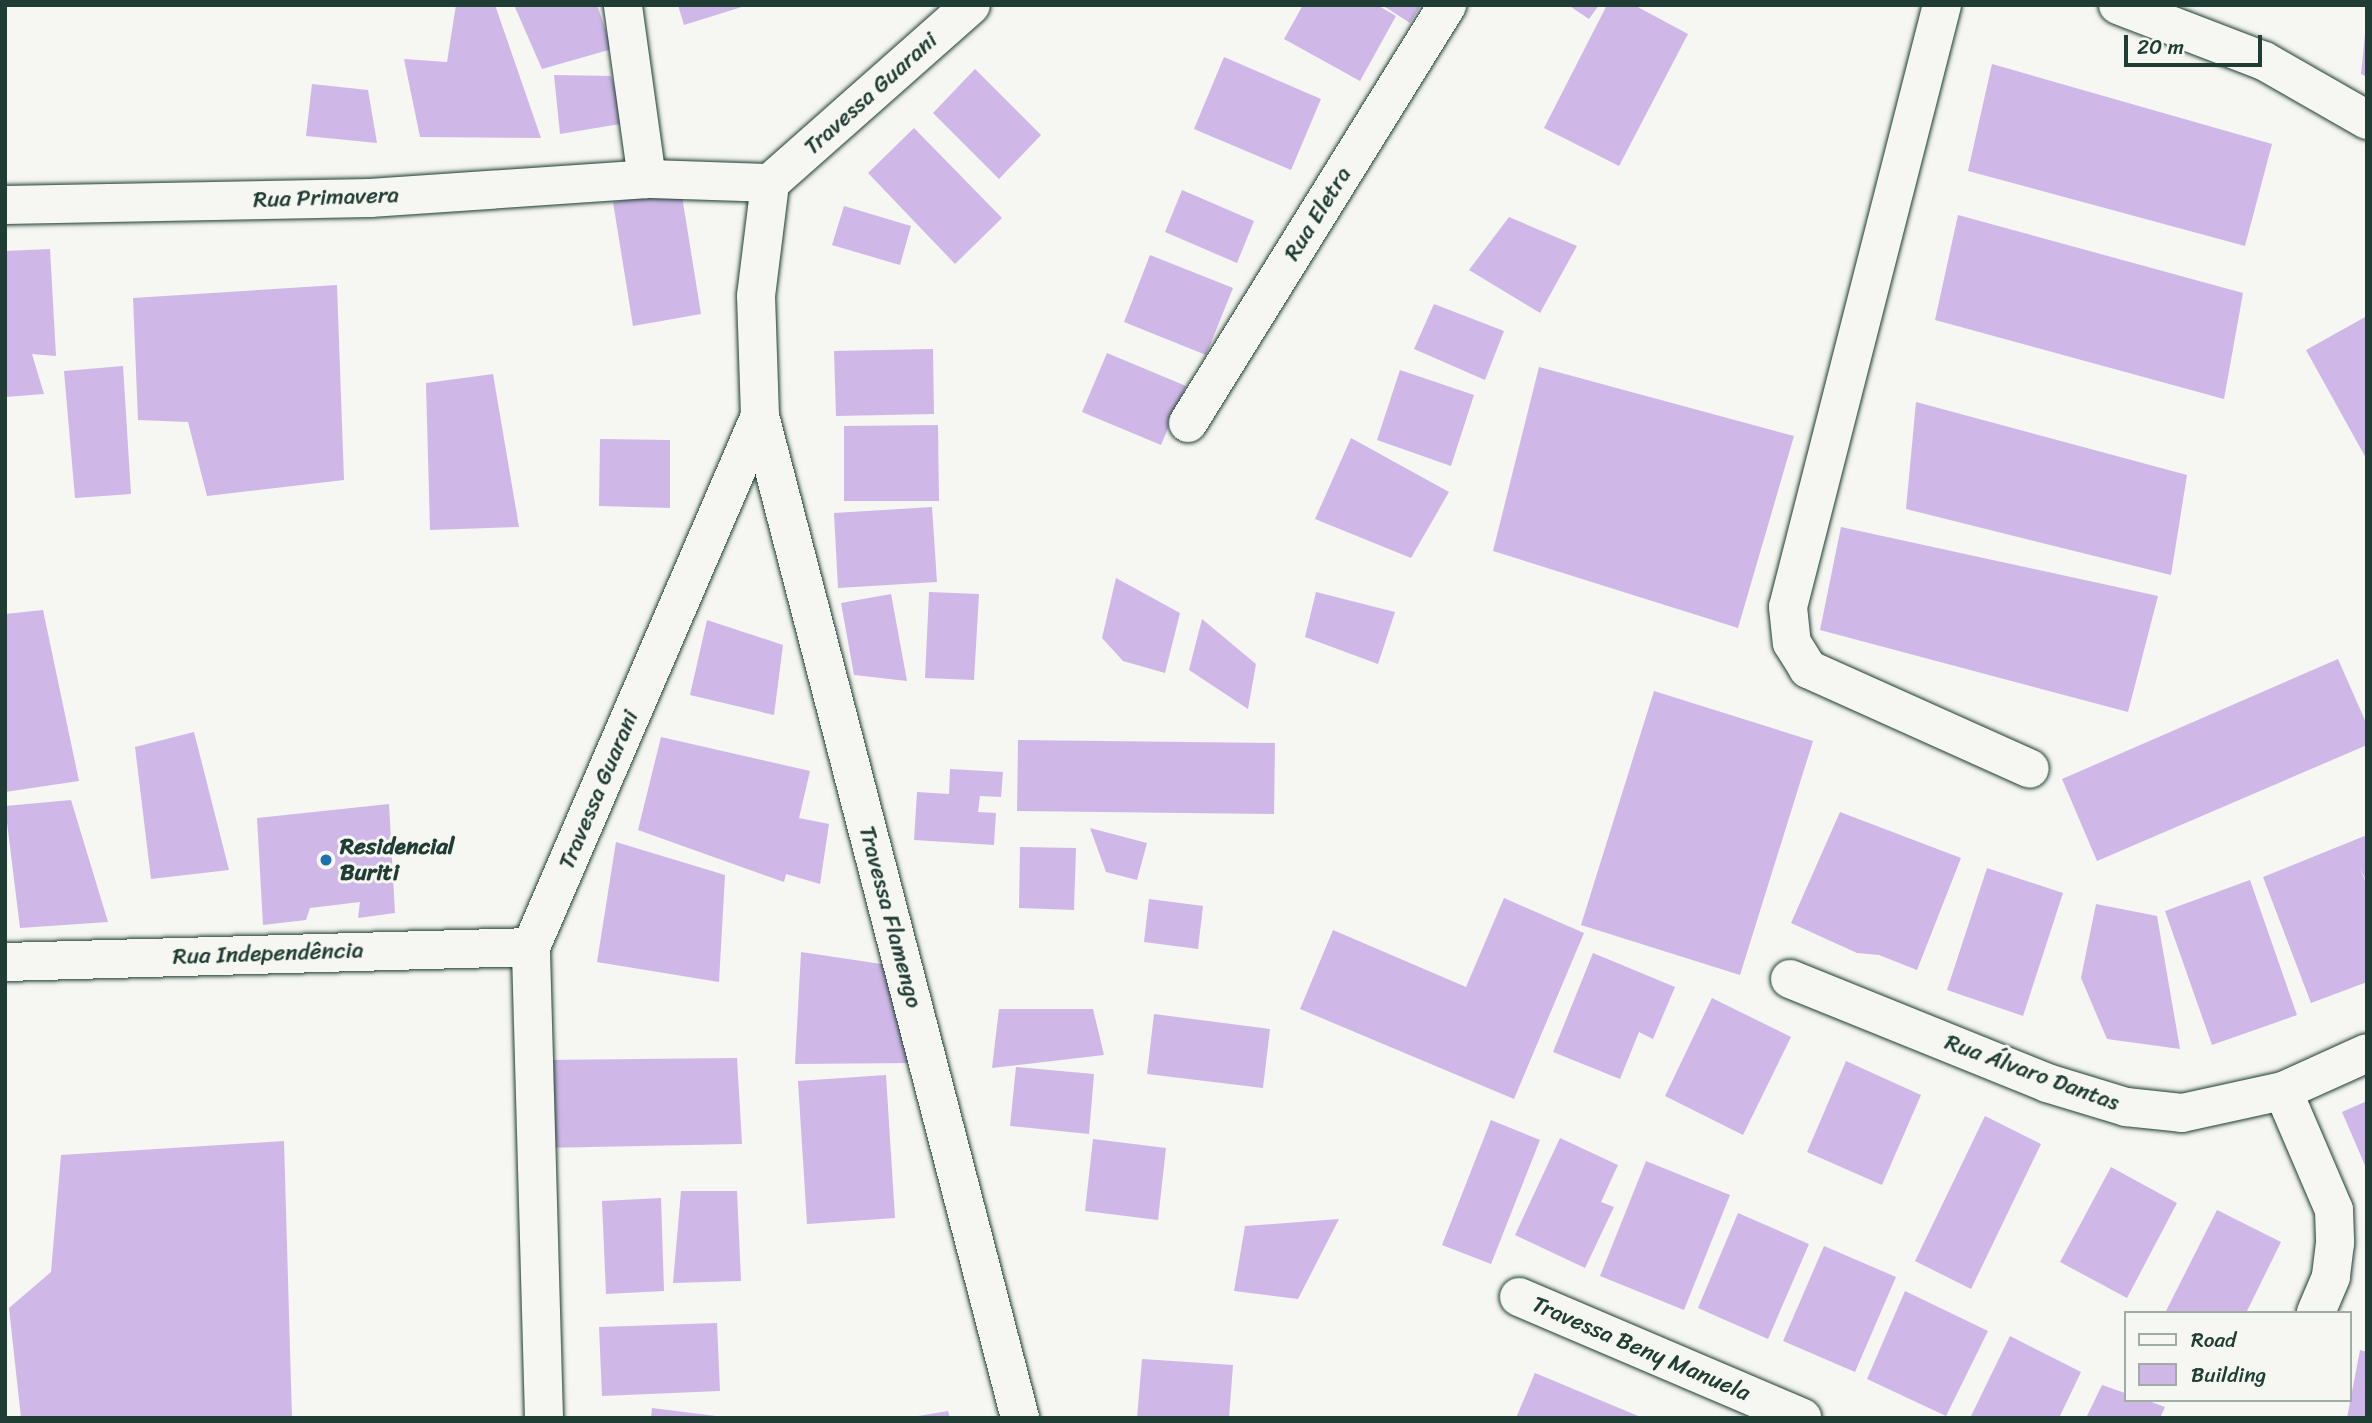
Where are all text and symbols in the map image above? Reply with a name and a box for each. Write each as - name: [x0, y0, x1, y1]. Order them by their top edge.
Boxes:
- scale bar: [2127, 21, 2265, 65]
- street label: Travessa Guarani: [799, 27, 943, 161]
- text: 20 m: [2137, 28, 2184, 66]
- street label: Rua Eletra: [1278, 162, 1358, 266]
- street label: Rua Primavera: [253, 182, 399, 214]
- street label: Travessa Guarani: [553, 707, 645, 873]
- street label: Travessa Flamengo: [852, 823, 928, 1011]
- place label: Residencial Buriti: [340, 833, 454, 887]
- marker: Residencial Buriti: [318, 852, 334, 868]
- street label: Rua Independência: [172, 937, 364, 971]
- street label: Rua Álvaro Dantas: [1941, 1029, 2123, 1117]
- street label: Travessa Beny Manuela: [1529, 1291, 1753, 1407]
- legend: [2124, 1311, 2351, 1402]
- text: Road: [2191, 1321, 2236, 1359]
- text: Building: [2191, 1356, 2266, 1394]

